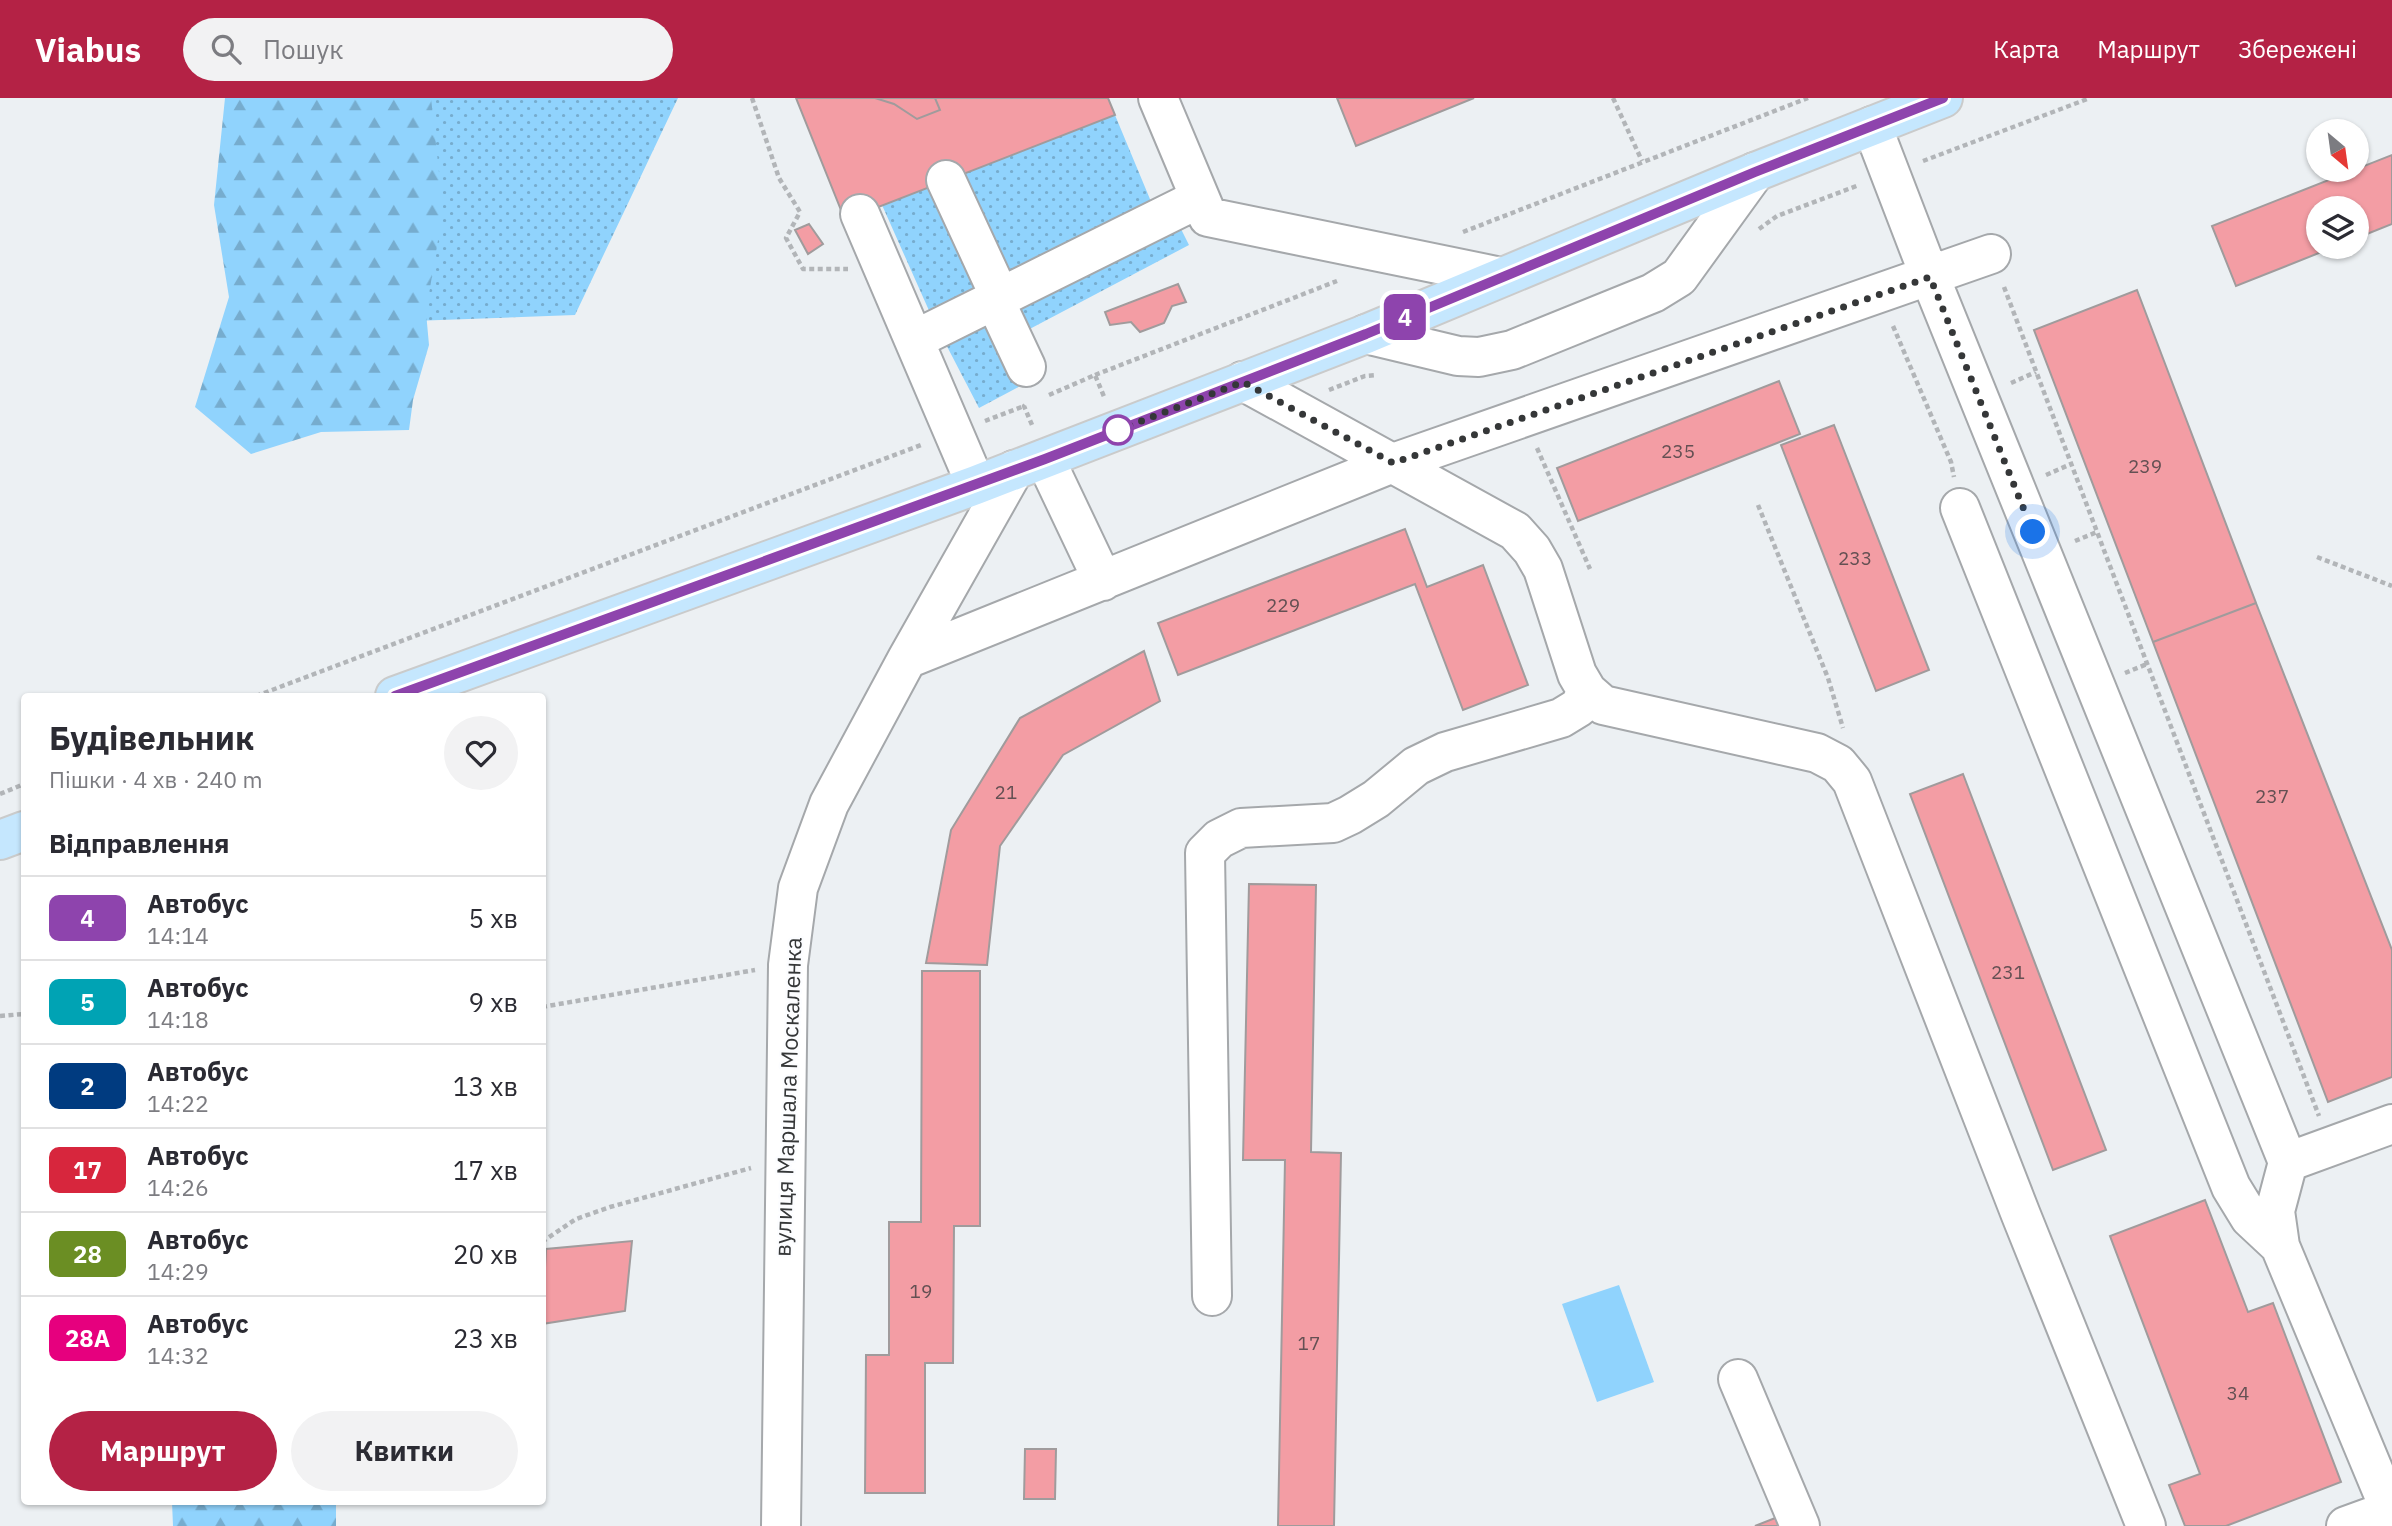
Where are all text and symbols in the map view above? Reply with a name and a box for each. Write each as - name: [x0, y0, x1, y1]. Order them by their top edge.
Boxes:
- search box: [183, 18, 673, 81]
- text: Viabus: [35, 28, 141, 71]
- icon: search: [207, 30, 245, 68]
- text: Пошук: [263, 32, 344, 66]
- text: Карта: [1993, 33, 2059, 65]
- text: Маршрут: [2097, 33, 2200, 65]
- text: Збережені: [2238, 33, 2357, 65]
- north arrow: [2306, 119, 2370, 182]
- map controls: [2306, 119, 2369, 259]
- button: layers: [2306, 196, 2369, 259]
- line badge: 4: [1382, 294, 1428, 340]
- text: 4: [1398, 301, 1412, 333]
- unlabelled marker: [1103, 415, 1133, 445]
- house number: 235: [1661, 439, 1695, 463]
- house number: 239: [2128, 454, 2162, 478]
- your location: [2015, 514, 2050, 549]
- house number: 233: [1838, 546, 1872, 570]
- house number: 229: [1266, 593, 1300, 617]
- text: Будівельник: [49, 716, 254, 759]
- button: heart: [444, 716, 518, 790]
- text: Пішки · 4 хв · 240 m: [49, 764, 263, 794]
- house number: 21: [995, 780, 1017, 804]
- house number: 237: [2255, 784, 2289, 808]
- text: Відправлення: [49, 826, 230, 860]
- text: Автобус: [147, 886, 249, 920]
- text: 5 хв: [469, 901, 518, 935]
- text: 4: [80, 902, 95, 934]
- text: 14:14: [147, 920, 209, 950]
- street label: вулиця Маршала Москаленка: [766, 937, 808, 1257]
- house number: 231: [1991, 960, 2025, 984]
- text: Автобус: [147, 970, 249, 1004]
- text: 9 хв: [469, 985, 518, 1019]
- text: 5: [80, 986, 95, 1018]
- text: 14:18: [147, 1004, 209, 1034]
- text: Автобус: [147, 1054, 249, 1088]
- text: 13 хв: [453, 1069, 518, 1103]
- text: 2: [80, 1070, 95, 1102]
- text: 14:22: [147, 1088, 209, 1118]
- text: Автобус: [147, 1138, 249, 1172]
- text: 17 хв: [453, 1153, 518, 1187]
- text: 17: [73, 1154, 102, 1186]
- text: 14:26: [147, 1172, 209, 1202]
- text: Автобус: [147, 1222, 249, 1256]
- text: 20 хв: [453, 1237, 518, 1271]
- text: 28: [73, 1238, 102, 1270]
- text: 14:29: [147, 1256, 209, 1286]
- house number: 19: [910, 1279, 932, 1303]
- text: Автобус: [147, 1306, 249, 1340]
- text: 23 хв: [453, 1321, 518, 1355]
- text: 28A: [65, 1322, 110, 1354]
- house number: 17: [1298, 1331, 1320, 1355]
- text: 14:32: [147, 1340, 209, 1370]
- house number: 34: [2227, 1381, 2249, 1405]
- button: Маршрут: [49, 1411, 277, 1491]
- button: Квитки: [291, 1411, 518, 1491]

